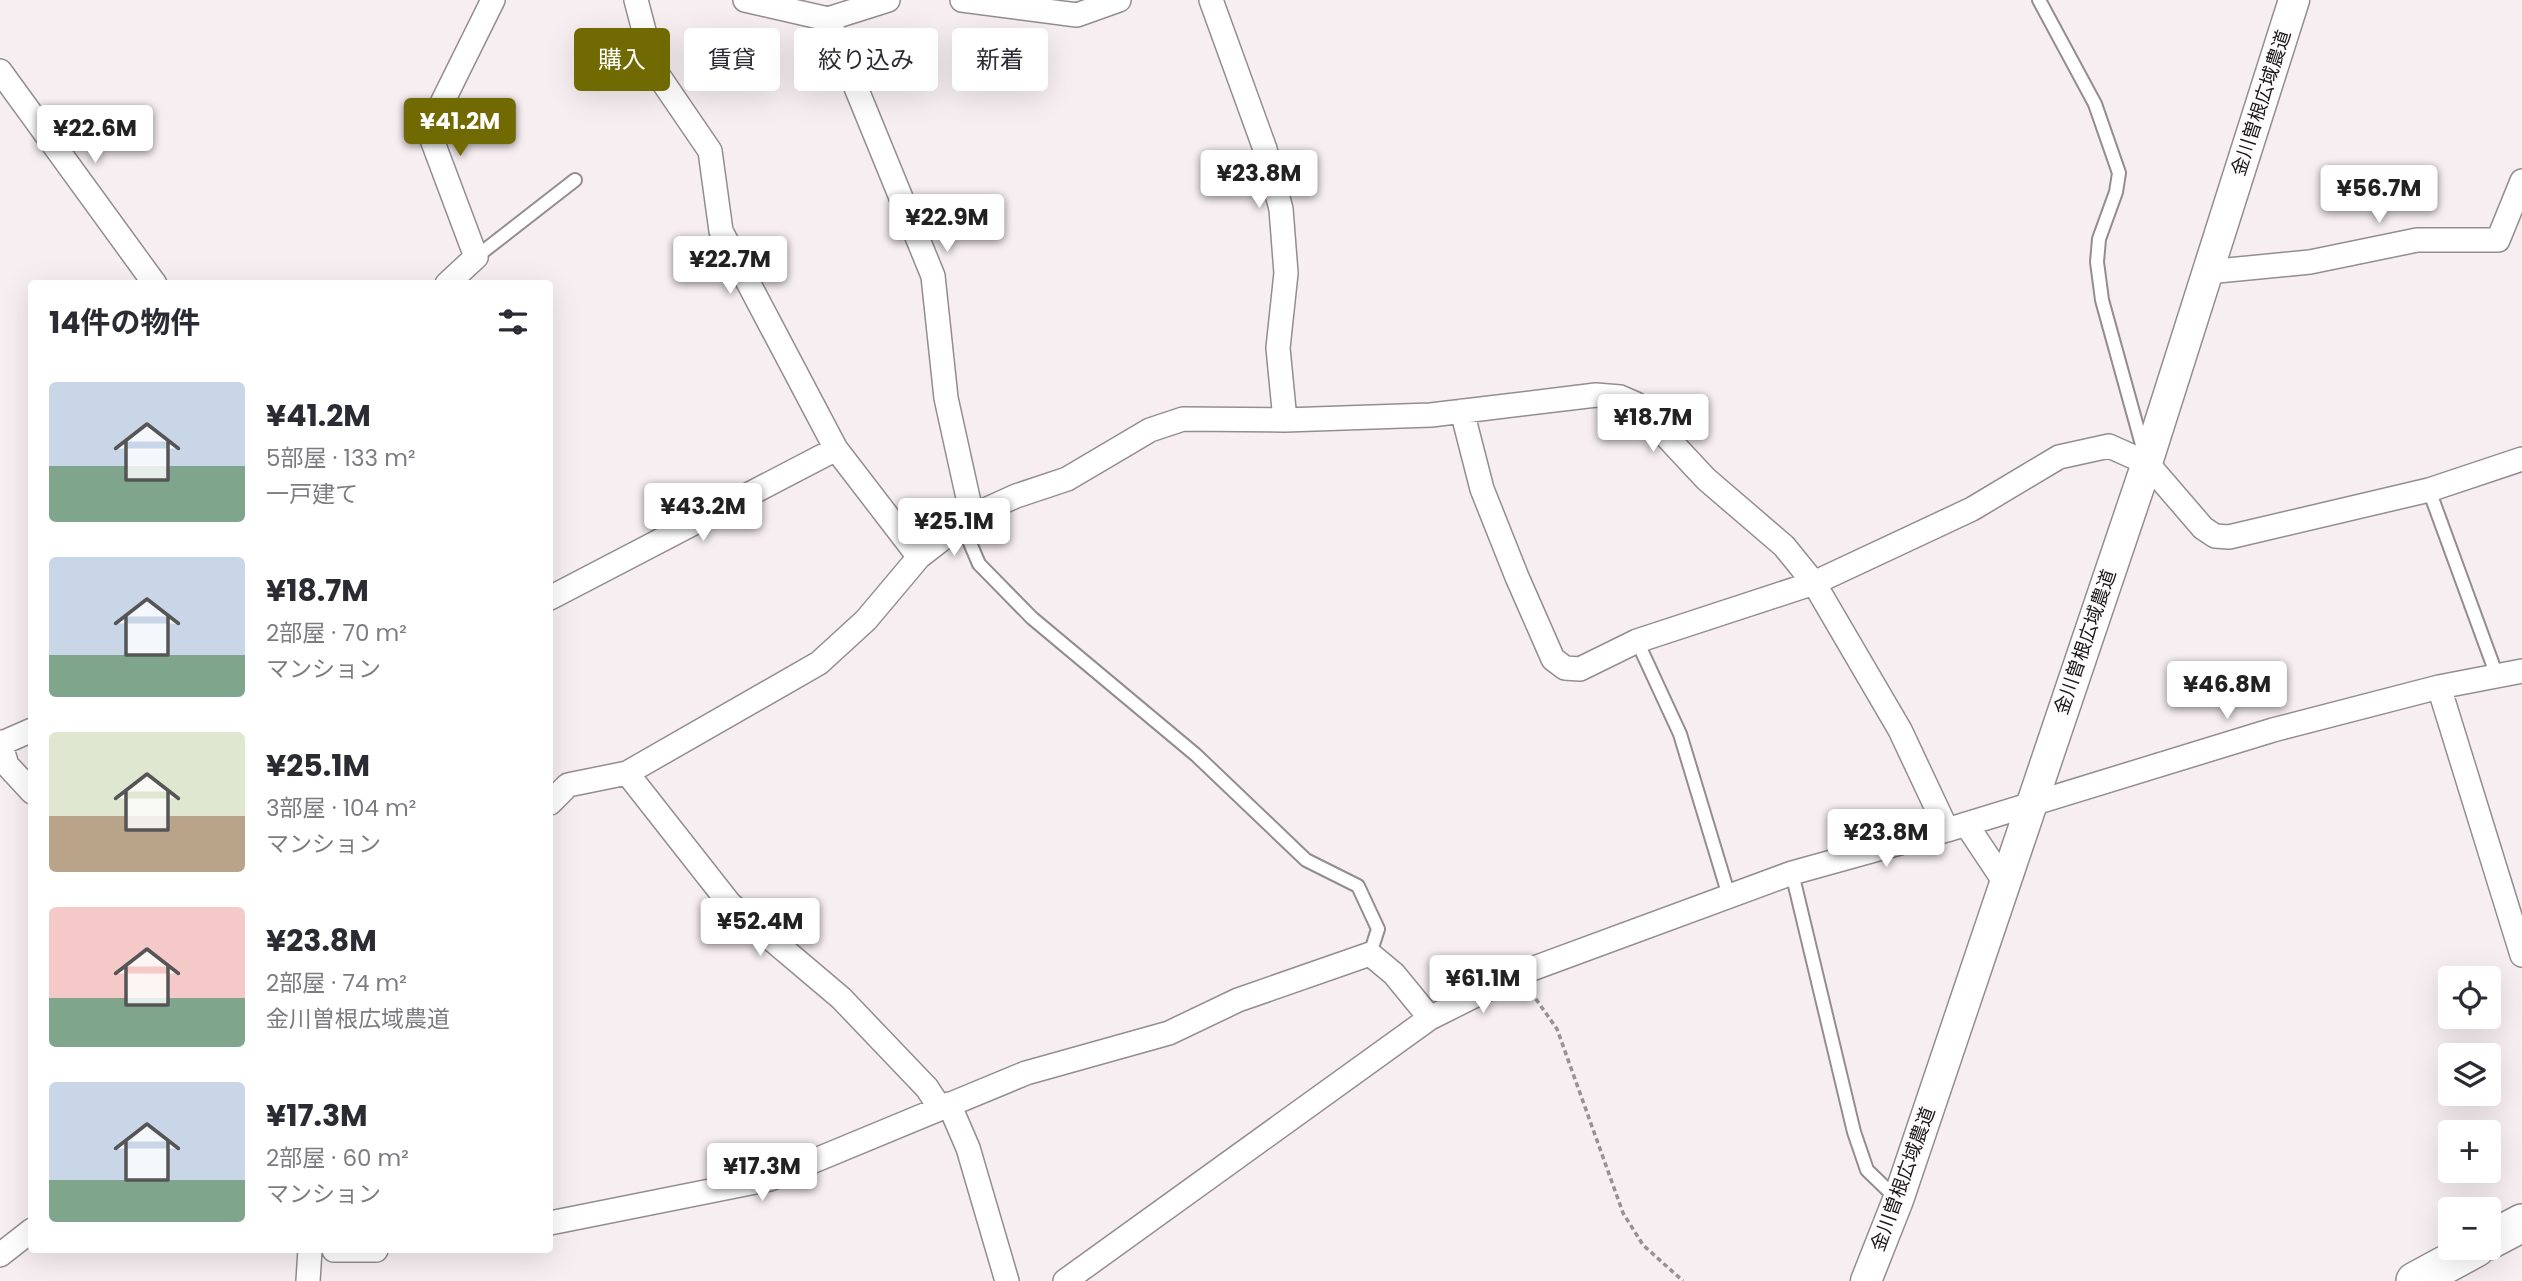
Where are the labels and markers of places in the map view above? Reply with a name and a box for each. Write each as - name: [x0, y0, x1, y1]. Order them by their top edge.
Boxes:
- pin: ¥41.2M: [403, 99, 517, 158]
- pin: ¥22.6M: [38, 106, 152, 165]
- pin: ¥23.8M: [1202, 150, 1316, 210]
- pin: ¥56.7M: [2322, 166, 2436, 225]
- pin: ¥22.9M: [890, 194, 1004, 254]
- pin: ¥22.7M: [673, 236, 787, 296]
- pin: ¥18.7M: [1596, 394, 1710, 454]
- pin: ¥43.2M: [646, 484, 760, 543]
- pin: ¥25.1M: [897, 498, 1011, 558]
- pin: ¥46.8M: [2170, 662, 2284, 721]
- pin: ¥23.8M: [1829, 810, 1943, 869]
- pin: ¥52.4M: [703, 898, 817, 958]
- pin: ¥61.1M: [1426, 956, 1540, 1015]
- pin: ¥17.3M: [705, 1144, 819, 1203]

